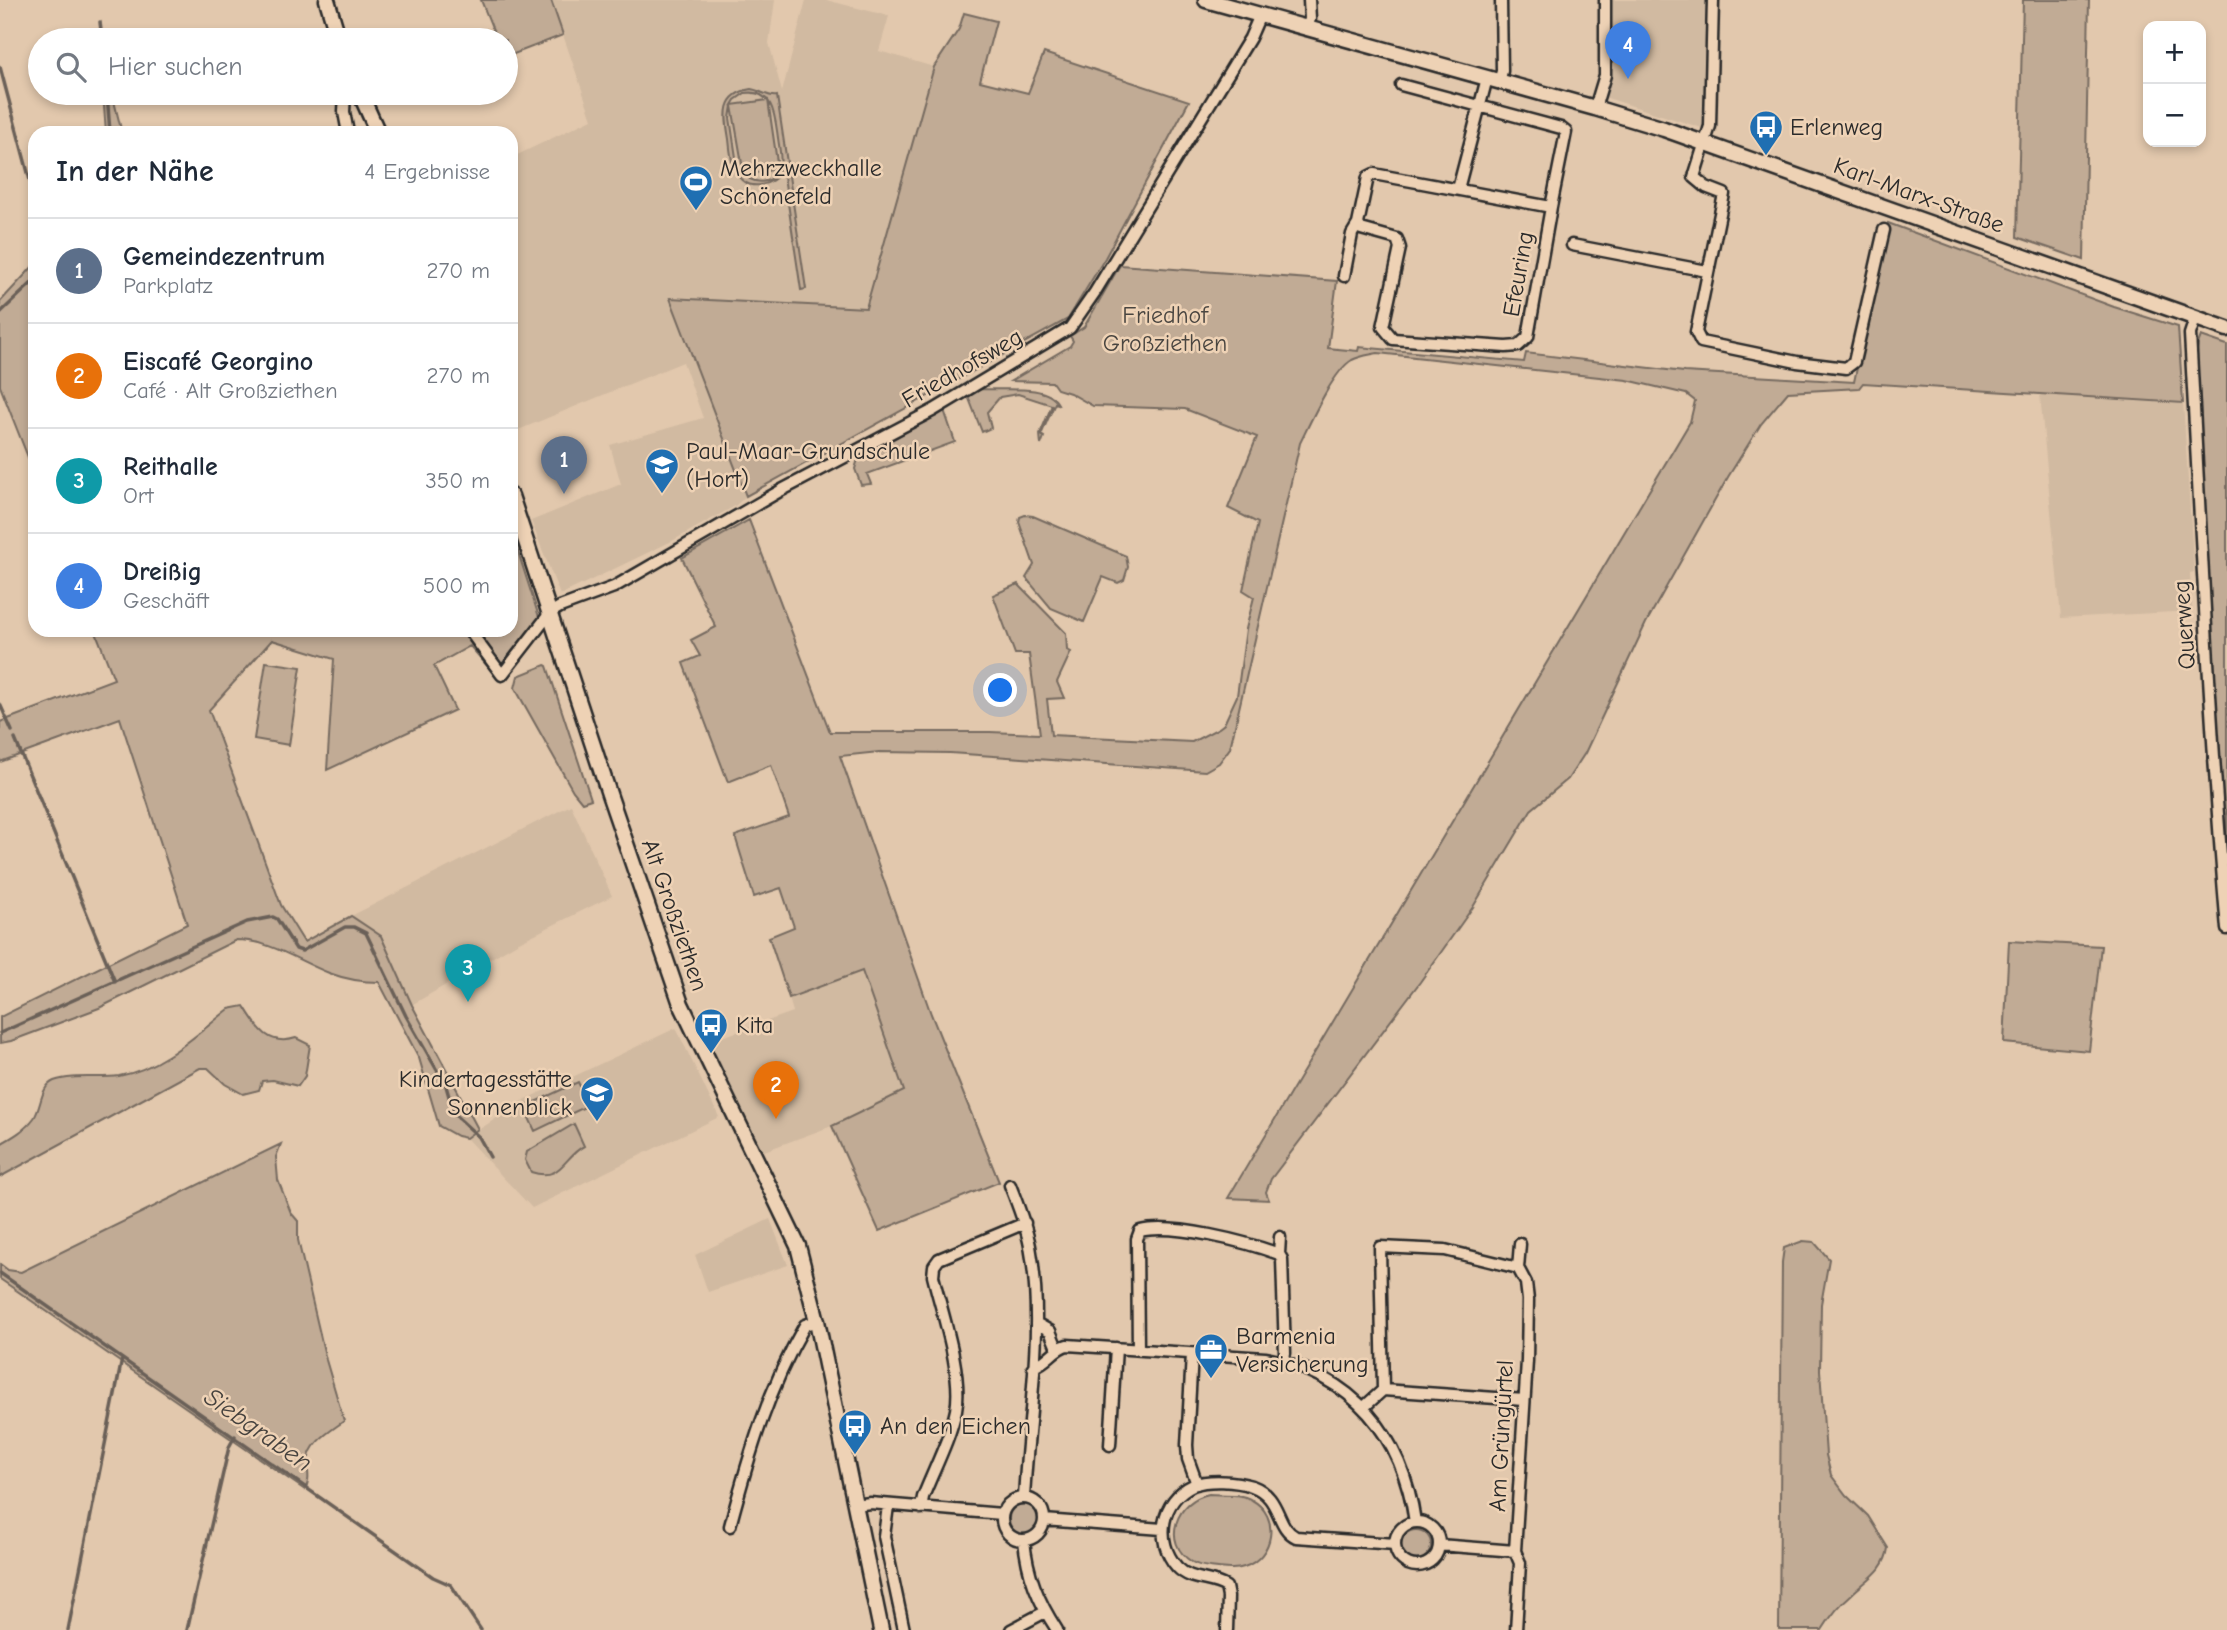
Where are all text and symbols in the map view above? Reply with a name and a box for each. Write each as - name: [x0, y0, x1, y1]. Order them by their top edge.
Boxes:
- pin: 4: [1605, 21, 1651, 79]
- map controls: [2143, 21, 2206, 147]
- button: +: [2143, 21, 2206, 84]
- search box: [28, 28, 518, 105]
- icon: search: [52, 48, 90, 86]
- text: Hier suchen: [108, 52, 243, 82]
- button: −: [2143, 84, 2206, 147]
- bus stop icon: Erlenweg: [1747, 108, 1785, 157]
- place label: Erlenweg: [1790, 113, 1883, 141]
- street label: Karl-Marx-Straße: [1830, 151, 2008, 239]
- text: In der Nähe: [56, 154, 214, 189]
- place label: Mehrzweckhalle Schönefeld: [720, 154, 882, 210]
- text: 4 Ergebnisse: [364, 158, 490, 185]
- sports icon: Mehrzweckhalle Schönefeld: [677, 163, 715, 212]
- street label: Efeuring: [1497, 229, 1539, 319]
- text: Gemeindezentrum: [123, 242, 325, 272]
- text: 1: [74, 257, 84, 284]
- text: 270 m: [426, 257, 490, 284]
- text: Parkplatz: [123, 272, 213, 299]
- park label: Friedhof Großziethen: [1103, 301, 1227, 357]
- street label: Friedhofsweg: [897, 322, 1027, 414]
- text: Eiscafé Georgino: [123, 347, 313, 377]
- text: 2: [73, 362, 85, 389]
- text: 270 m: [426, 362, 490, 389]
- text: Café · Alt Großziethen: [123, 377, 338, 404]
- pin: 1: [541, 436, 587, 494]
- place label: Paul-Maar-Grundschule (Hort): [686, 437, 930, 493]
- school or university icon: Paul-Maar-Grundschule (Hort): [643, 446, 681, 495]
- text: Reithalle: [123, 452, 218, 482]
- text: 3: [73, 467, 85, 494]
- text: 350 m: [425, 467, 490, 494]
- text: Ort: [123, 482, 154, 509]
- text: Dreißig: [123, 557, 202, 587]
- text: 4: [74, 572, 84, 599]
- text: 500 m: [423, 572, 490, 599]
- street label: Querweg: [2167, 579, 2201, 671]
- text: Geschäft: [123, 587, 209, 614]
- your location: [983, 673, 1017, 707]
- street label: Alt Großziethen: [636, 835, 714, 995]
- pin: 3: [445, 944, 491, 1002]
- bus stop icon: Kita: [692, 1006, 730, 1055]
- place label: Kita: [736, 1011, 773, 1039]
- pin: 2: [753, 1061, 799, 1119]
- place label: Kindertagesstätte Sonnenblick: [399, 1065, 572, 1121]
- school or university icon: Kindertagesstätte Sonnenblick: [578, 1074, 616, 1123]
- place label: Barmenia Versicherung: [1236, 1322, 1369, 1378]
- office icon: Barmenia Versicherung: [1192, 1331, 1230, 1380]
- street label: Am Grüngürtel: [1483, 1359, 1519, 1513]
- water label: Siebgraben: [198, 1382, 318, 1478]
- bus stop icon: An den Eichen: [836, 1407, 874, 1456]
- place label: An den Eichen: [880, 1412, 1031, 1440]

